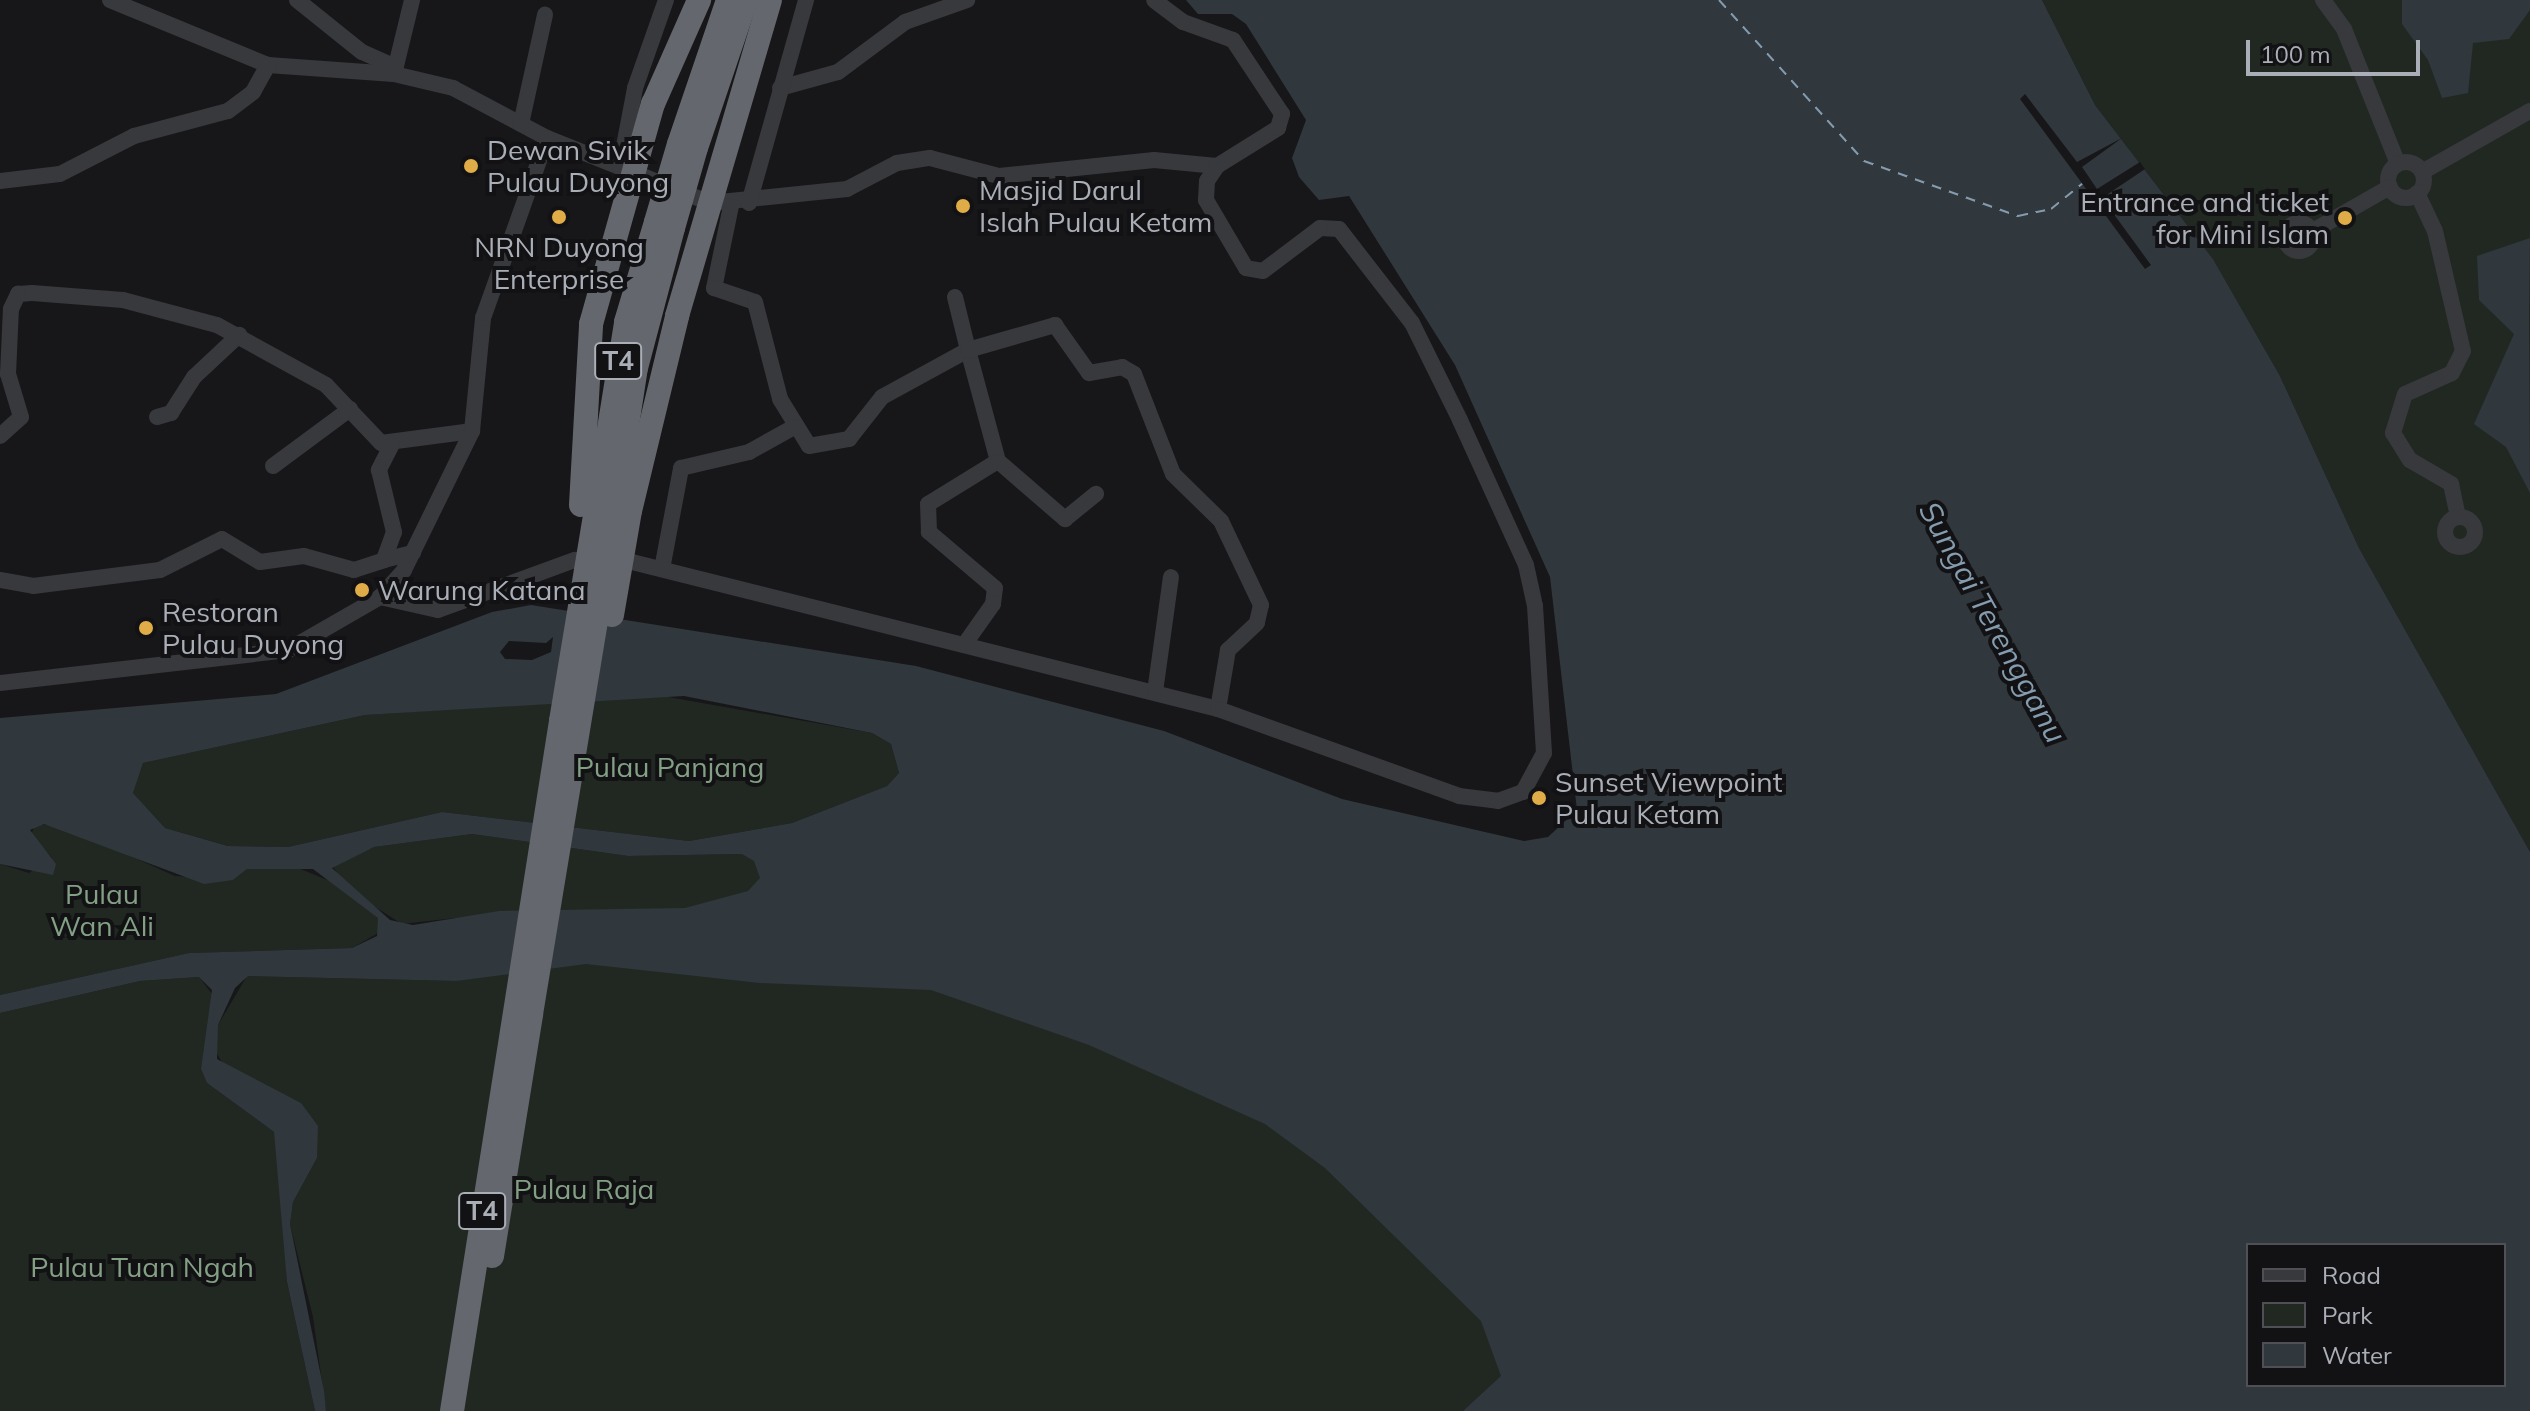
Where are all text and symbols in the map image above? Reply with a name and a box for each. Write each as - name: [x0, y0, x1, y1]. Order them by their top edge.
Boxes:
- scale bar: [2250, 24, 2424, 74]
- text: 100 m: [2260, 39, 2331, 69]
- place label: Dewan Sivik Pulau Duyong: [487, 133, 669, 199]
- marker: Dewan Sivik Pulau Duyong: [462, 157, 480, 175]
- place label: Masjid Darul Islah Pulau Ketam: [979, 173, 1212, 239]
- place label: Entrance and ticket for Mini Islam: [2080, 185, 2329, 251]
- marker: Masjid Darul Islah Pulau Ketam: [954, 197, 972, 215]
- marker: NRN Duyong Enterprise: [550, 208, 568, 226]
- marker: Entrance and ticket for Mini Islam: [2336, 209, 2354, 227]
- place label: NRN Duyong Enterprise: [474, 230, 644, 296]
- road number: T4: [594, 339, 642, 383]
- water label: Sungai Terengganu: [1912, 495, 2074, 749]
- place label: Warung Katana: [378, 573, 586, 607]
- marker: Warung Katana: [353, 581, 371, 599]
- place label: Restoran Pulau Duyong: [162, 595, 344, 661]
- marker: Restoran Pulau Duyong: [137, 619, 155, 637]
- park label: Pulau Panjang: [576, 750, 764, 784]
- place label: Sunset Viewpoint Pulau Ketam: [1555, 765, 1782, 831]
- marker: Sunset Viewpoint Pulau Ketam: [1530, 789, 1548, 807]
- park label: Pulau Wan Ali: [50, 877, 154, 943]
- park label: Pulau Raja: [514, 1172, 654, 1206]
- road number: T4: [458, 1189, 506, 1233]
- legend: [2246, 1243, 2506, 1387]
- park label: Pulau Tuan Ngah: [30, 1250, 254, 1284]
- text: Road: [2322, 1260, 2381, 1290]
- text: Park: [2322, 1300, 2373, 1330]
- text: Water: [2322, 1340, 2392, 1370]

